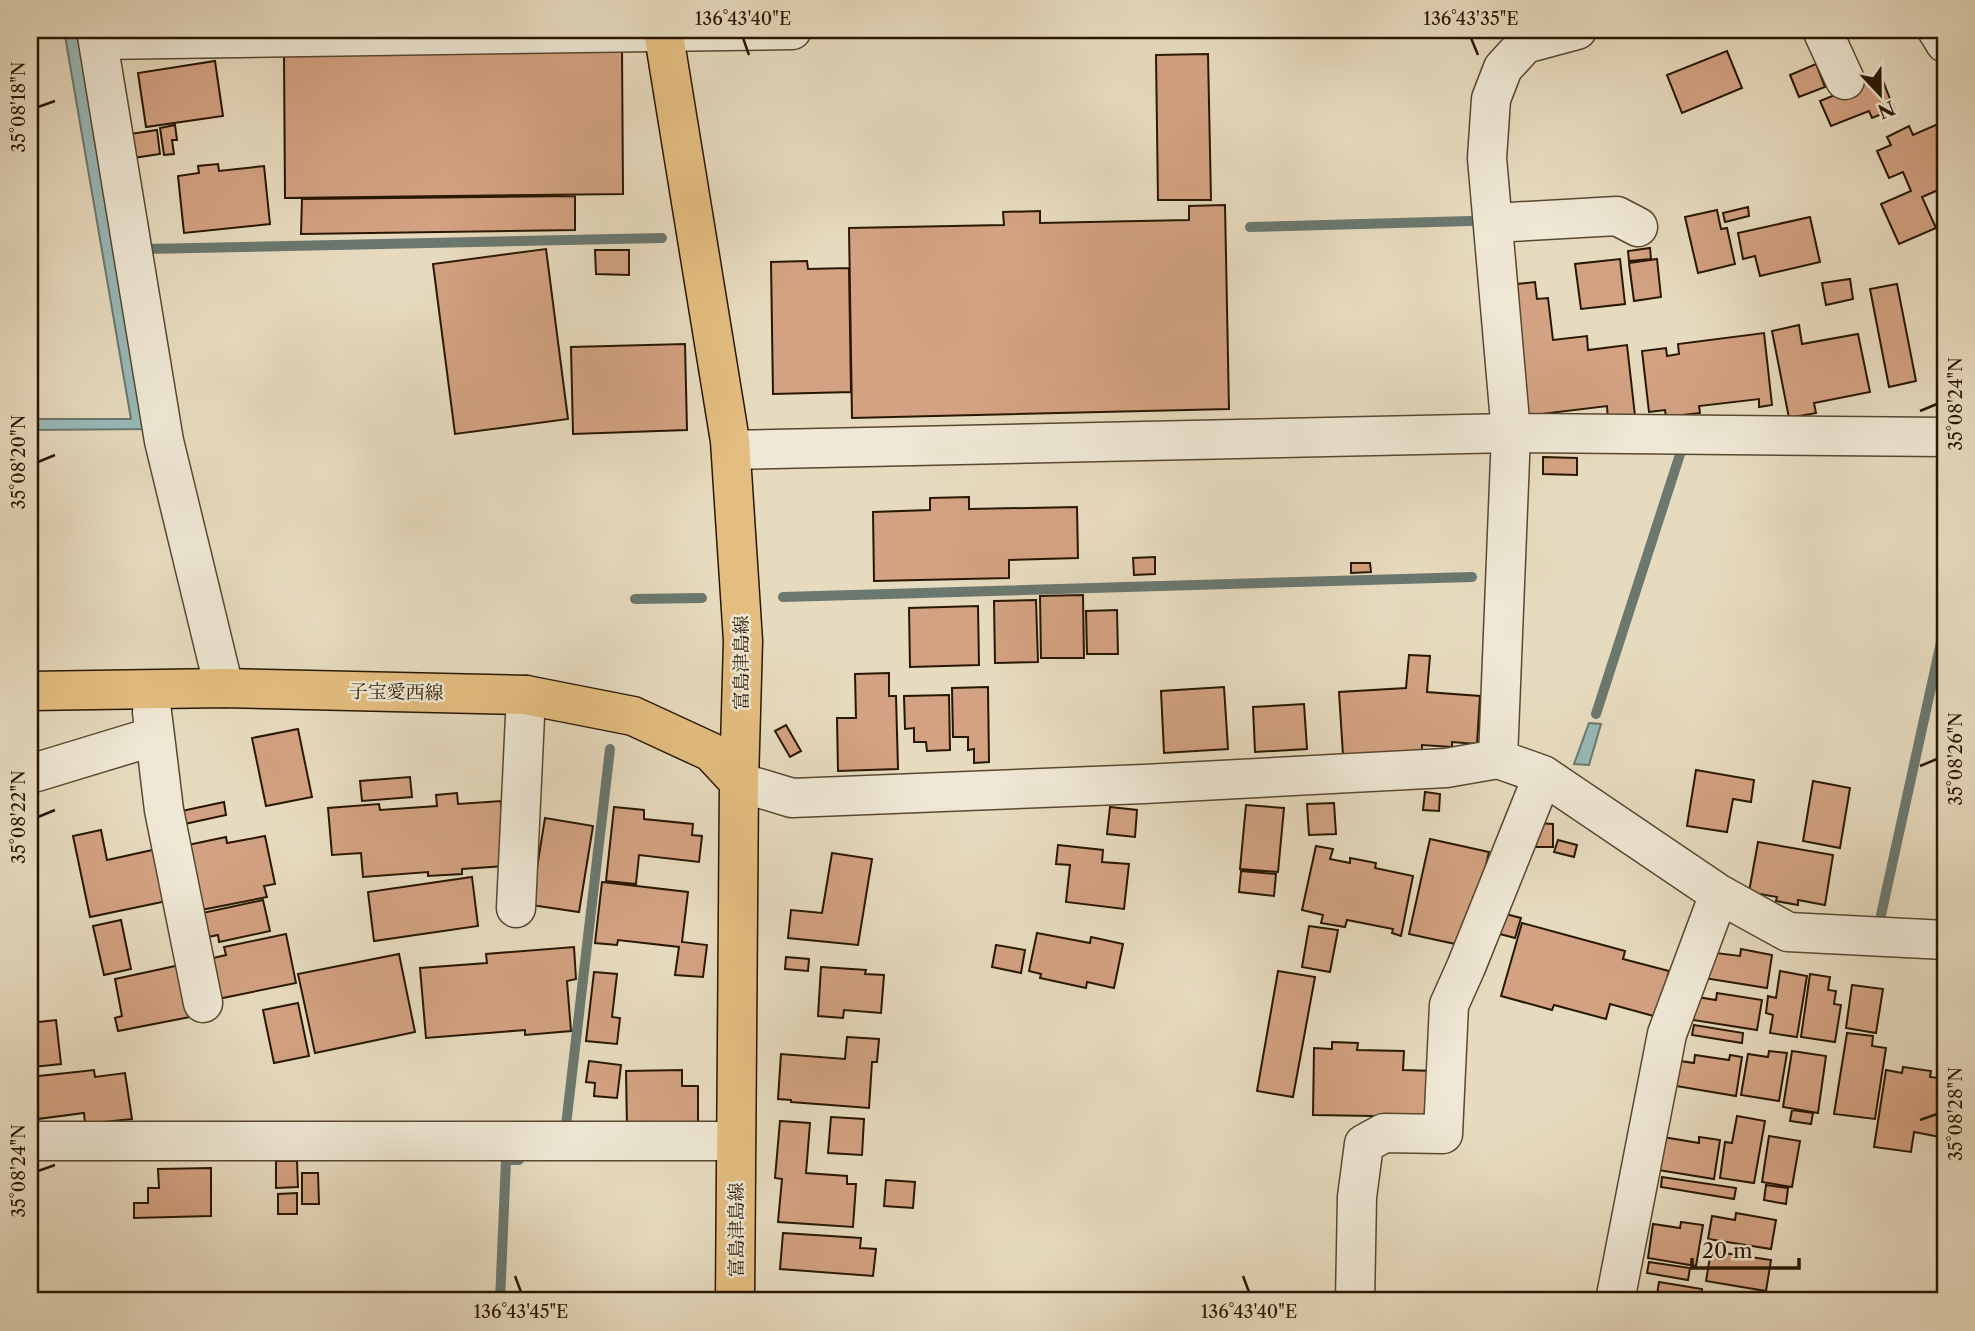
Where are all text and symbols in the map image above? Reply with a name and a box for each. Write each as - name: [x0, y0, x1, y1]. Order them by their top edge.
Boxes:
- text: 136°43'40"E: [695, 8, 791, 30]
- text: 136°43'35"E: [1423, 8, 1519, 30]
- north arrow: [1846, 60, 1916, 130]
- text: 35°08'18"N: [8, 61, 30, 153]
- text: N: [1874, 96, 1898, 123]
- text: 35°08'24"N: [1945, 357, 1967, 451]
- text: 35°08'20"N: [8, 414, 30, 509]
- street label: 富島津島線: [730, 615, 753, 711]
- street label: 子宝愛西線: [348, 680, 444, 704]
- text: 35°08'26"N: [1945, 712, 1967, 806]
- text: 35°08'22"N: [8, 770, 30, 864]
- text: 35°08'28"N: [1945, 1067, 1967, 1161]
- text: 35°08'24"N: [8, 1124, 30, 1218]
- street label: 富島津島線: [725, 1182, 748, 1278]
- scale bar: [1692, 1226, 1798, 1270]
- text: 20 m: [1702, 1238, 1753, 1263]
- text: 136°43'45"E: [474, 1301, 568, 1323]
- text: 136°43'40"E: [1201, 1301, 1297, 1323]

